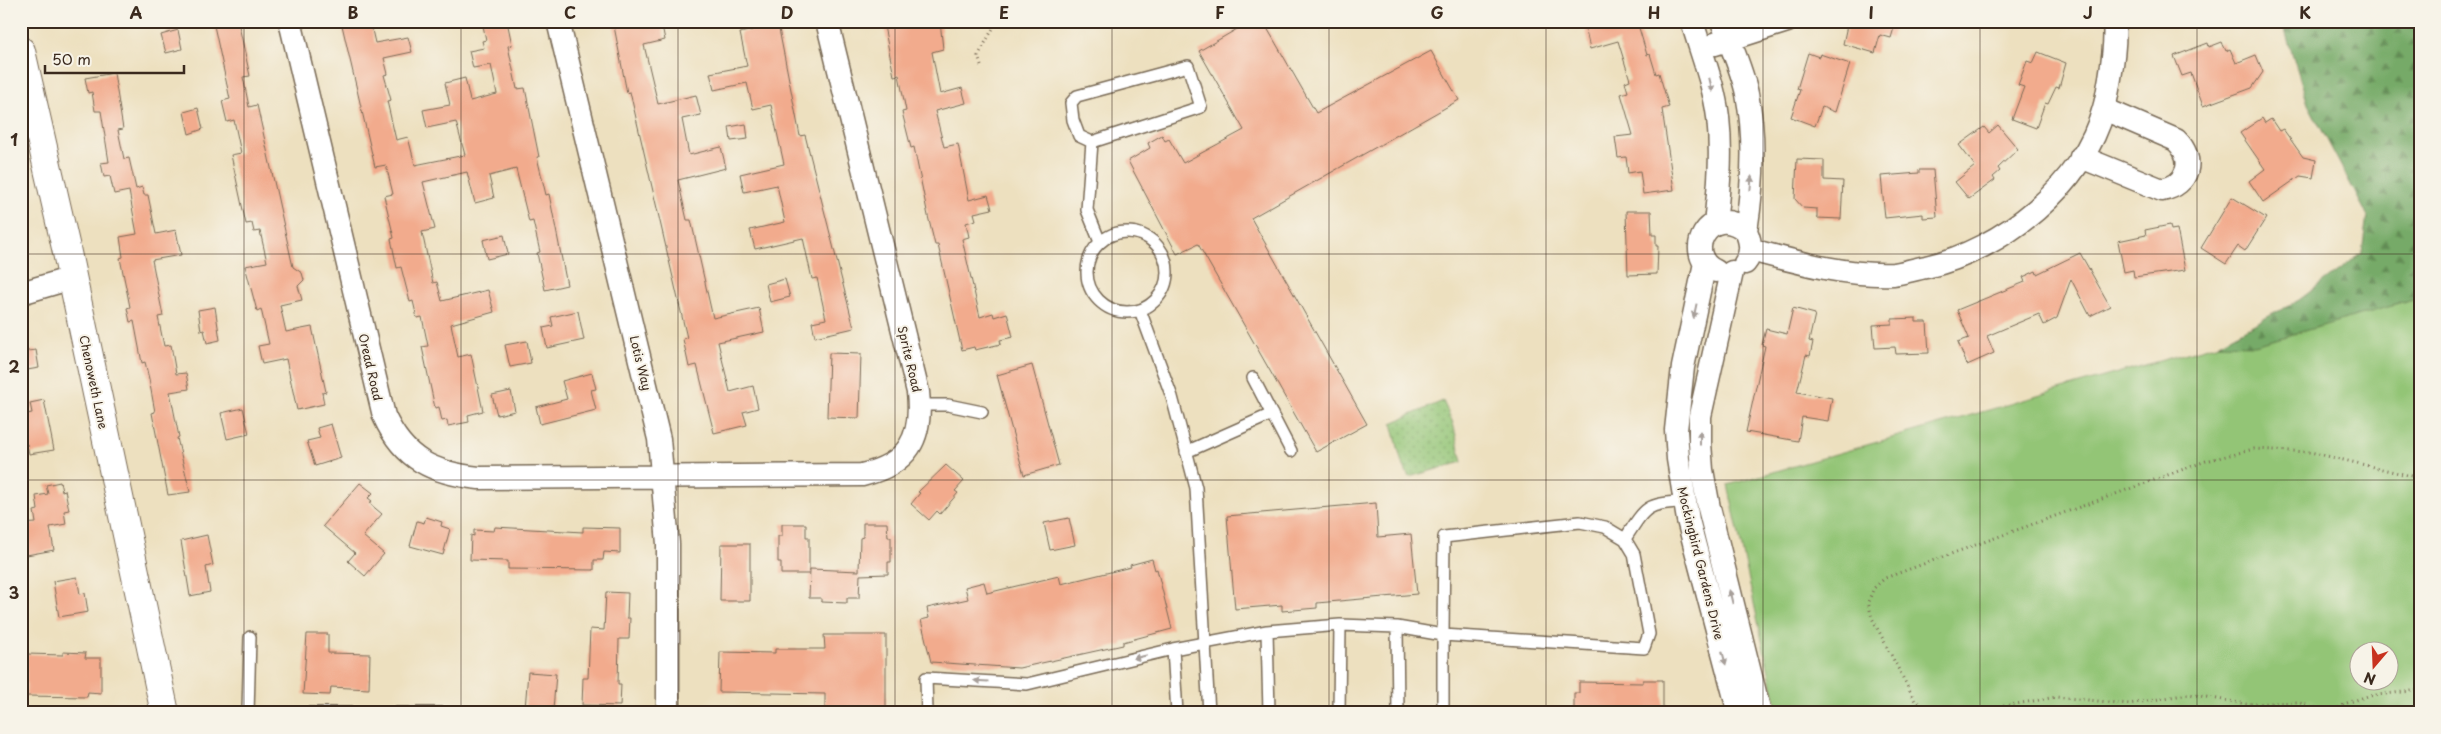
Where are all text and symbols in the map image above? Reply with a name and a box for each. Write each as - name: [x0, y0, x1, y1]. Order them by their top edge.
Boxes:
- text: A: [130, 0, 143, 24]
- text: B: [348, 0, 359, 24]
- text: C: [564, 0, 576, 24]
- text: D: [781, 0, 793, 24]
- text: E: [999, 0, 1009, 24]
- text: F: [1215, 0, 1225, 24]
- text: G: [1430, 0, 1444, 24]
- text: H: [1648, 0, 1660, 24]
- text: I: [1868, 0, 1874, 24]
- text: J: [2083, 0, 2093, 24]
- text: K: [2299, 0, 2311, 24]
- scale bar: [45, 42, 184, 74]
- text: 50 m: [52, 47, 91, 70]
- one-way arrow: [1707, 77, 1715, 92]
- text: 1: [10, 127, 18, 151]
- one-way arrow: [1747, 174, 1755, 190]
- one-way arrow: [1691, 303, 1699, 318]
- street label: Sprite Road: [894, 324, 926, 394]
- street label: Oread Road: [355, 332, 387, 402]
- street label: Chenoweth Lane: [75, 333, 113, 431]
- street label: Lotis Way: [626, 334, 657, 392]
- text: 2: [8, 354, 20, 378]
- one-way arrow: [1696, 430, 1704, 446]
- street label: Mockingbird Gardens Drive: [1673, 485, 1729, 641]
- text: 3: [9, 580, 19, 604]
- one-way arrow: [1727, 590, 1735, 605]
- north arrow: [2348, 642, 2398, 692]
- one-way arrow: [1721, 651, 1729, 666]
- one-way arrow: [1133, 653, 1148, 661]
- text: N: [2361, 667, 2378, 690]
- one-way arrow: [973, 677, 989, 685]

